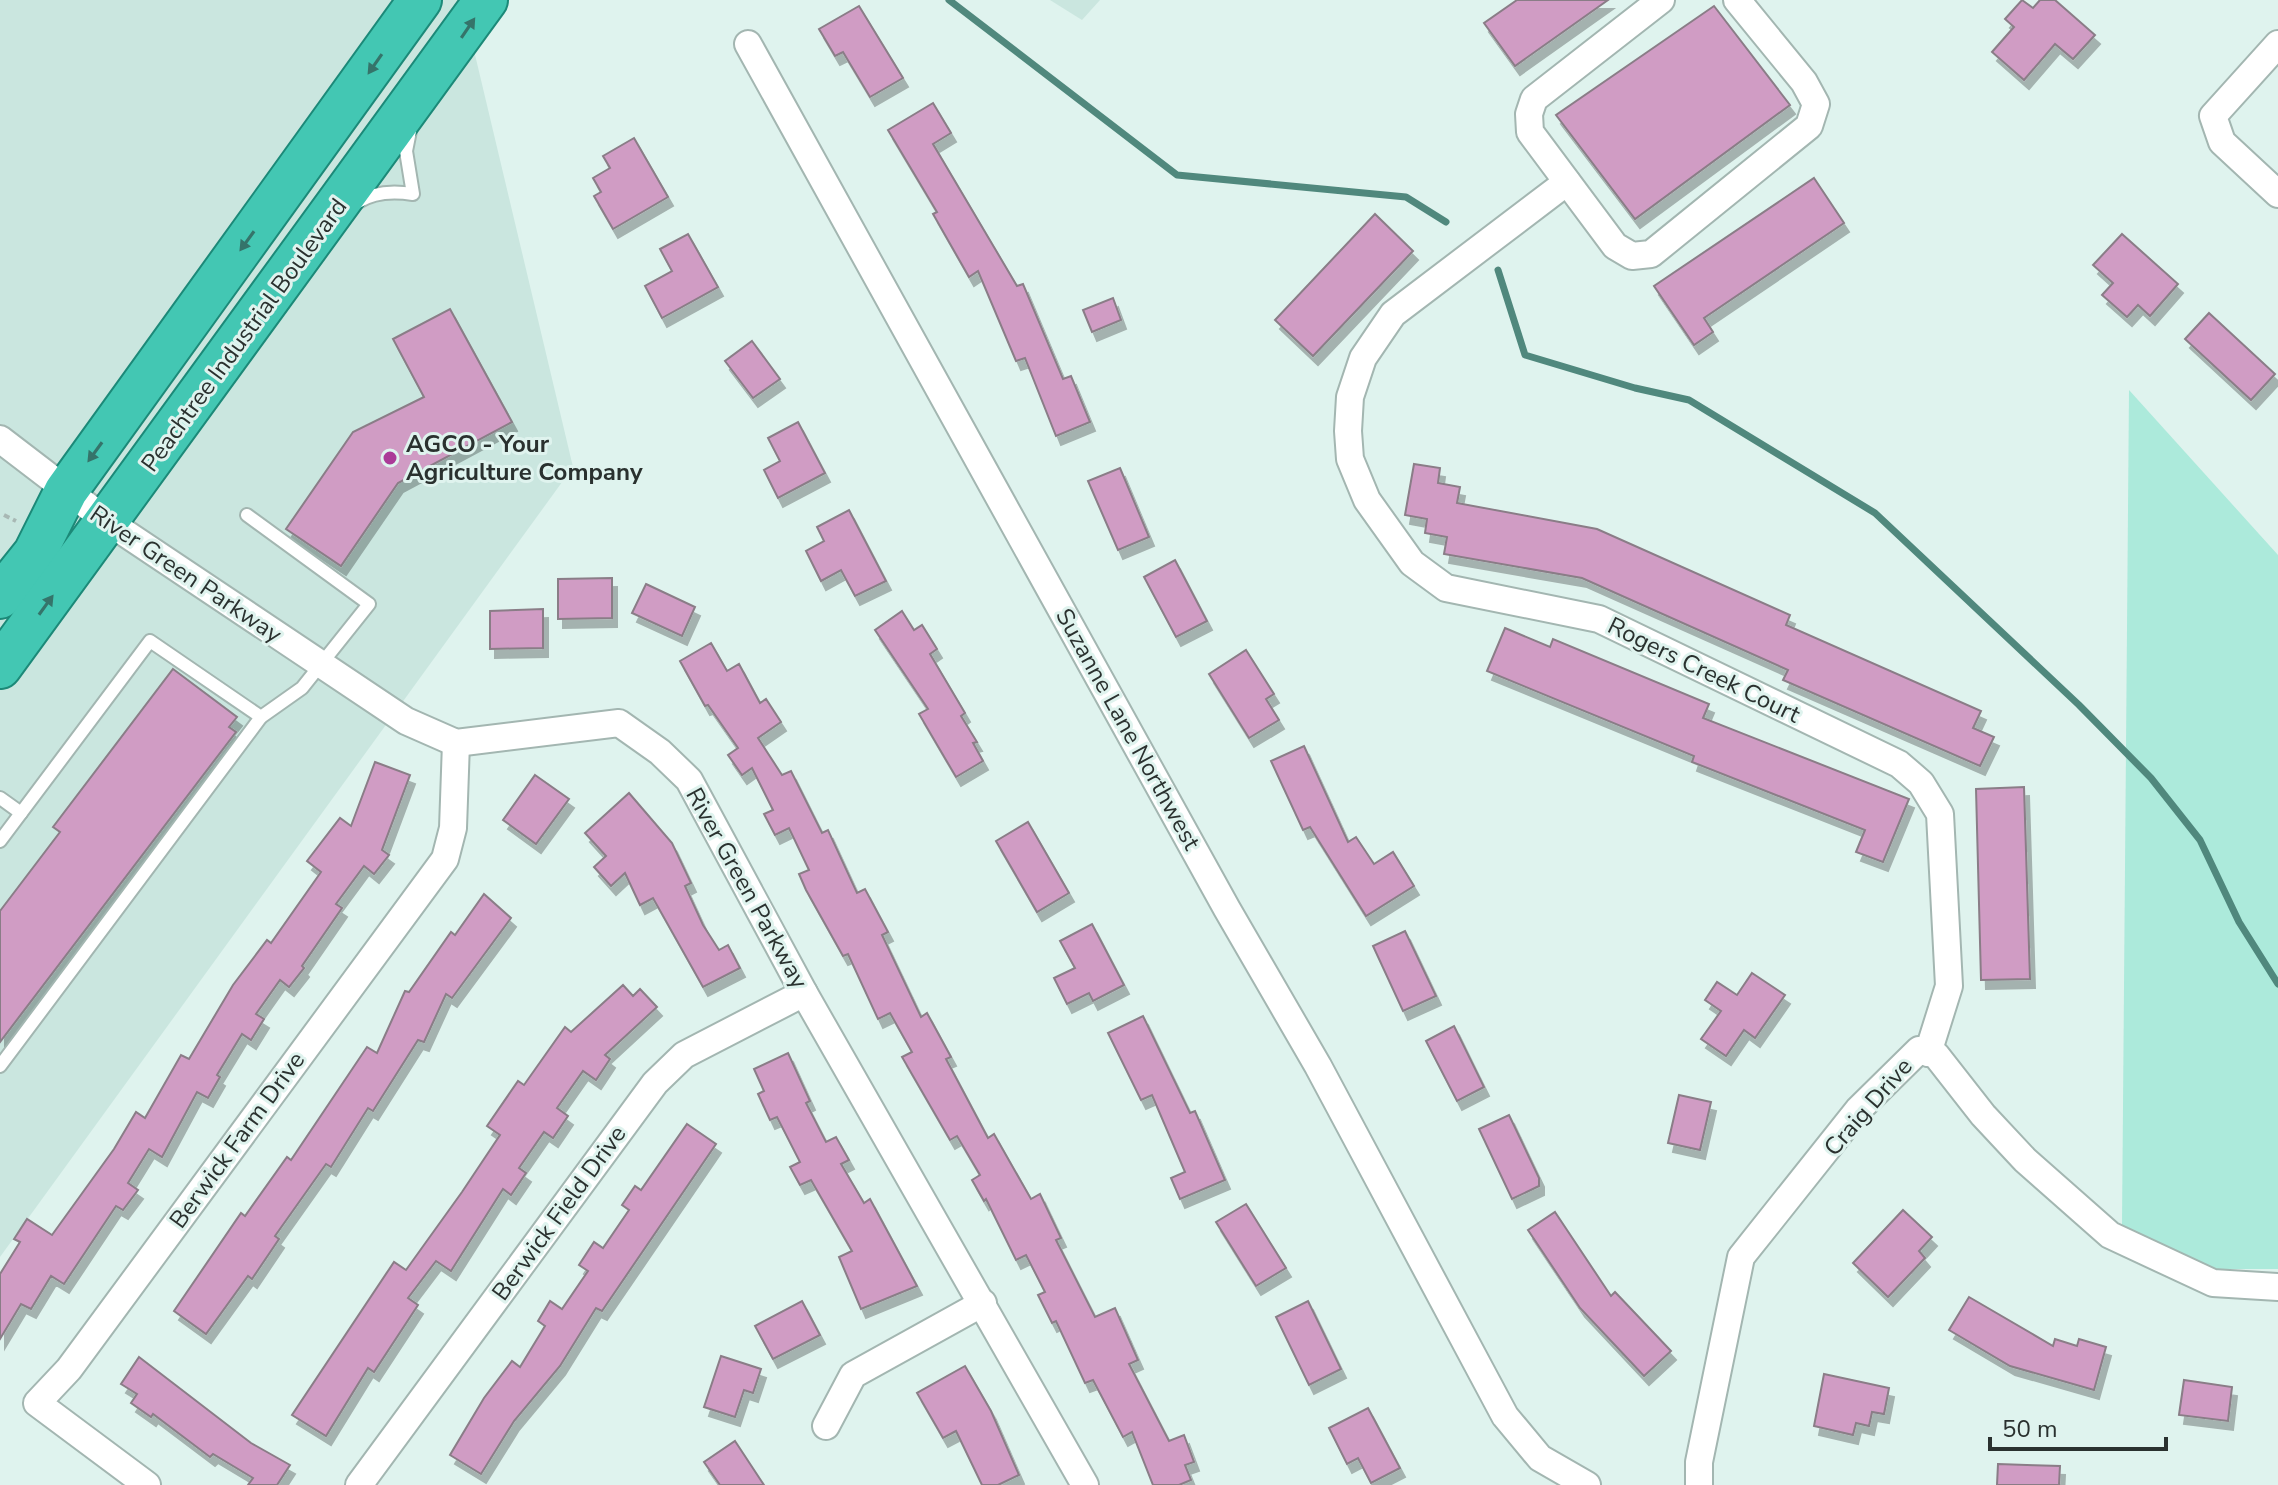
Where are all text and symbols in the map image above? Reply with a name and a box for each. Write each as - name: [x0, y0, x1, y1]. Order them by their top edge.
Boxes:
- one-way arrow: [460, 17, 475, 38]
- one-way arrow: [368, 53, 383, 74]
- street label: Peachtree Industrial Boulevard: [134, 192, 354, 478]
- one-way arrow: [240, 231, 255, 252]
- place label: AGCO - Your Agriculture Company: [406, 428, 643, 488]
- one-way arrow: [87, 442, 103, 462]
- marker: AGCO - Your Agriculture Company: [381, 449, 399, 467]
- street label: River Green Parkway: [84, 498, 289, 651]
- one-way arrow: [38, 594, 53, 615]
- street label: Suzanne Lane Northwest: [1048, 603, 1208, 856]
- street label: Rogers Creek Court: [1603, 610, 1806, 731]
- street label: River Green Parkway: [678, 782, 816, 995]
- street label: Berwick Farm Drive: [162, 1045, 312, 1235]
- street label: Craig Drive: [1817, 1051, 1919, 1163]
- street label: Berwick Field Drive: [485, 1119, 633, 1307]
- scale bar: [1990, 1401, 2166, 1451]
- text: 50 m: [2002, 1413, 2058, 1445]

